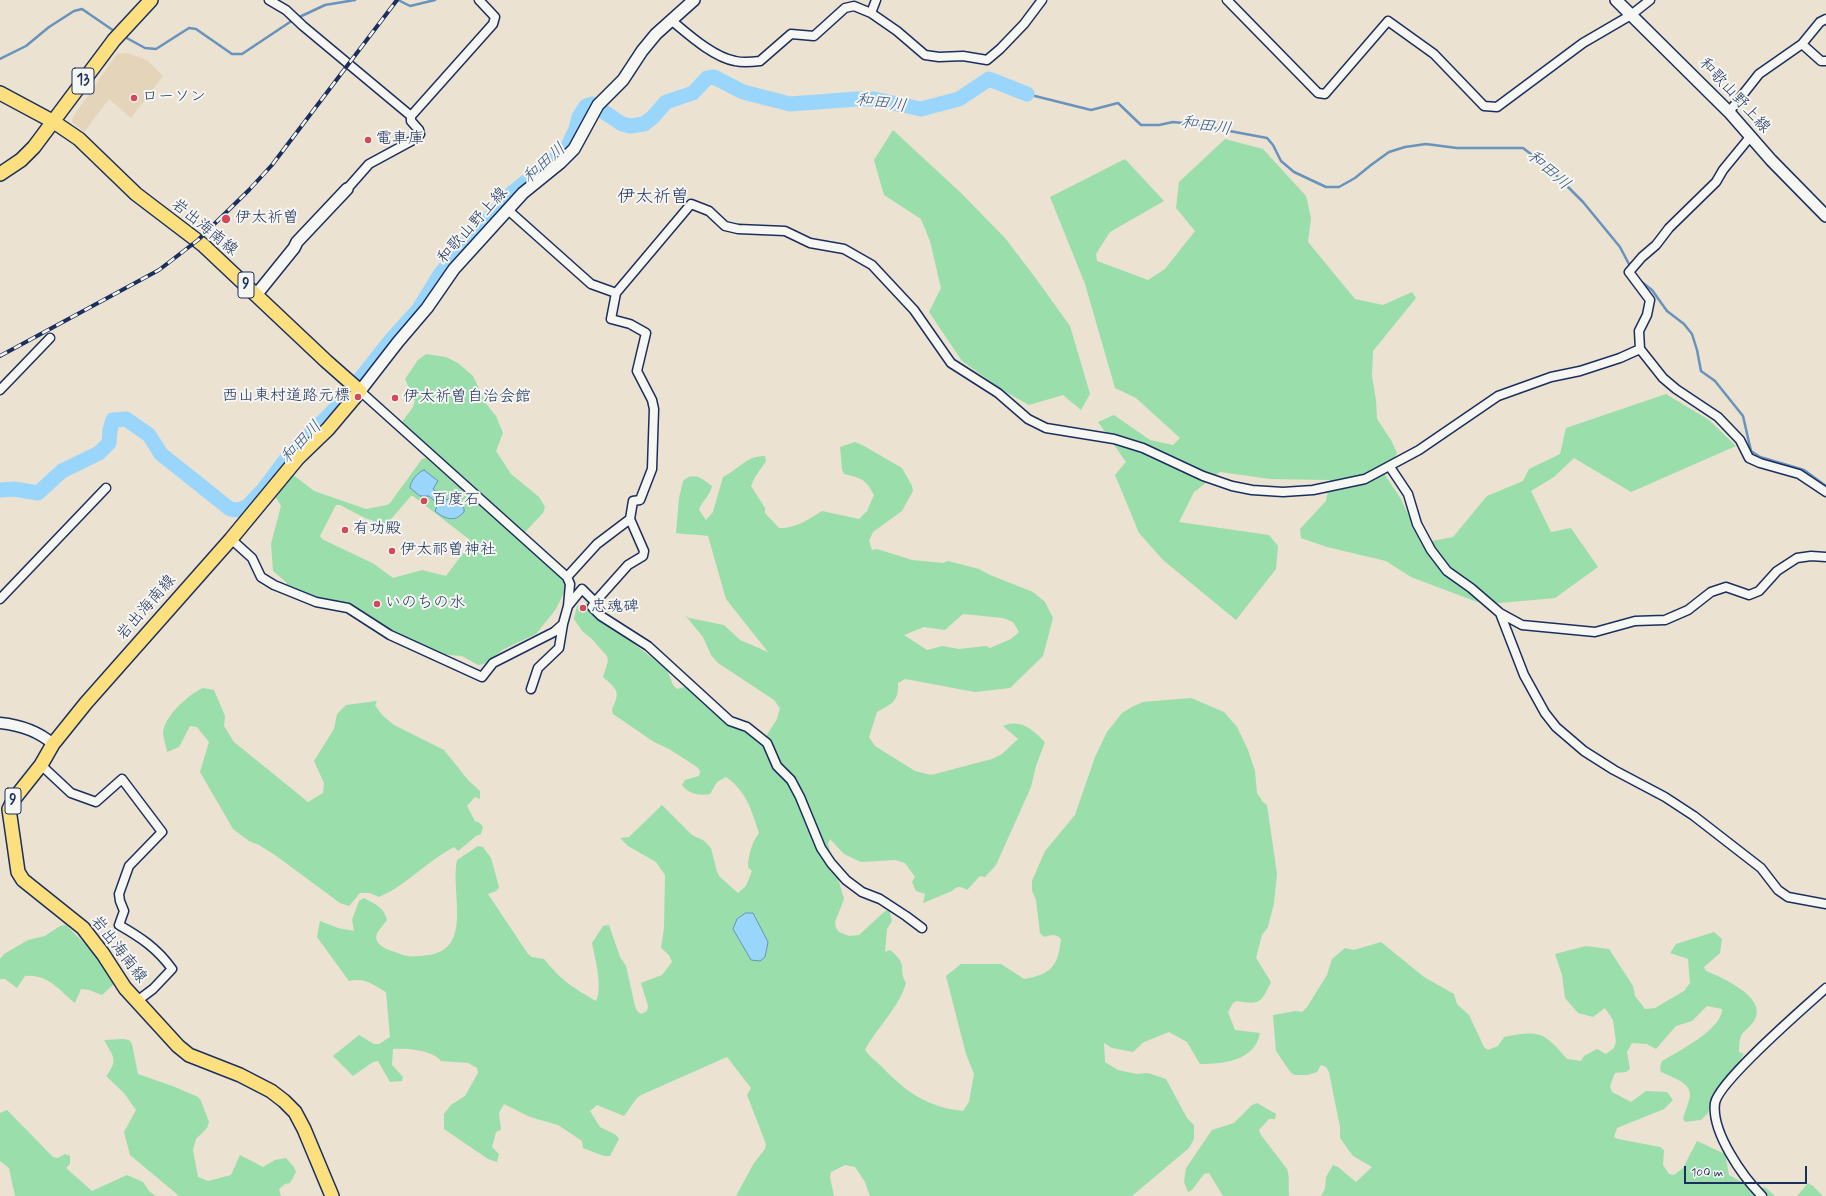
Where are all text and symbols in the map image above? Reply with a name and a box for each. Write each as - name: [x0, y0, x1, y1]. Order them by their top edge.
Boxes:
- street label: 和歌山野上線: [1694, 54, 1774, 138]
- road number: 13: [72, 68, 94, 94]
- place label: ローソン: [142, 88, 206, 108]
- water label: 和田川: [854, 90, 908, 118]
- marker: ローソン: [129, 93, 139, 103]
- water label: 和田川: [1179, 113, 1233, 141]
- place label: 電車庫: [376, 130, 424, 150]
- marker: 電車庫: [363, 135, 373, 145]
- water label: 和田川: [519, 139, 571, 189]
- water label: 和田川: [1522, 147, 1574, 195]
- street label: 和歌山野上線: [434, 184, 512, 268]
- district label: 伊太祈曽: [617, 187, 689, 209]
- street label: 岩出海南線: [167, 195, 241, 261]
- place label: 伊太祈曽: [235, 209, 299, 229]
- marker: 伊太祈曽: [220, 213, 232, 225]
- road number: 9: [238, 272, 254, 298]
- place label: 西山東村道路元標: [222, 387, 350, 407]
- place label: 伊太祈曽自治会館: [403, 388, 531, 408]
- marker: 西山東村道路元標: [353, 392, 363, 402]
- marker: 伊太祈曽自治会館: [390, 393, 400, 403]
- water label: 和田川: [277, 417, 327, 469]
- place label: 百度石: [432, 491, 480, 511]
- marker: 百度石: [419, 496, 429, 506]
- place label: 有功殿: [353, 520, 401, 540]
- marker: 有功殿: [340, 525, 350, 535]
- place label: 伊太祁曽神社: [400, 541, 496, 561]
- marker: 伊太祁曽神社: [387, 546, 397, 556]
- street label: 岩出海南線: [114, 572, 180, 644]
- place label: いのちの水: [385, 594, 465, 614]
- place label: 忠魂碑: [591, 598, 639, 618]
- marker: いのちの水: [372, 599, 382, 609]
- marker: 忠魂碑: [578, 603, 588, 613]
- road number: 9: [5, 788, 21, 814]
- street label: 岩出海南線: [86, 913, 150, 987]
- scale bar: [1686, 1158, 1809, 1184]
- text: 100 m: [1691, 1165, 1723, 1181]

